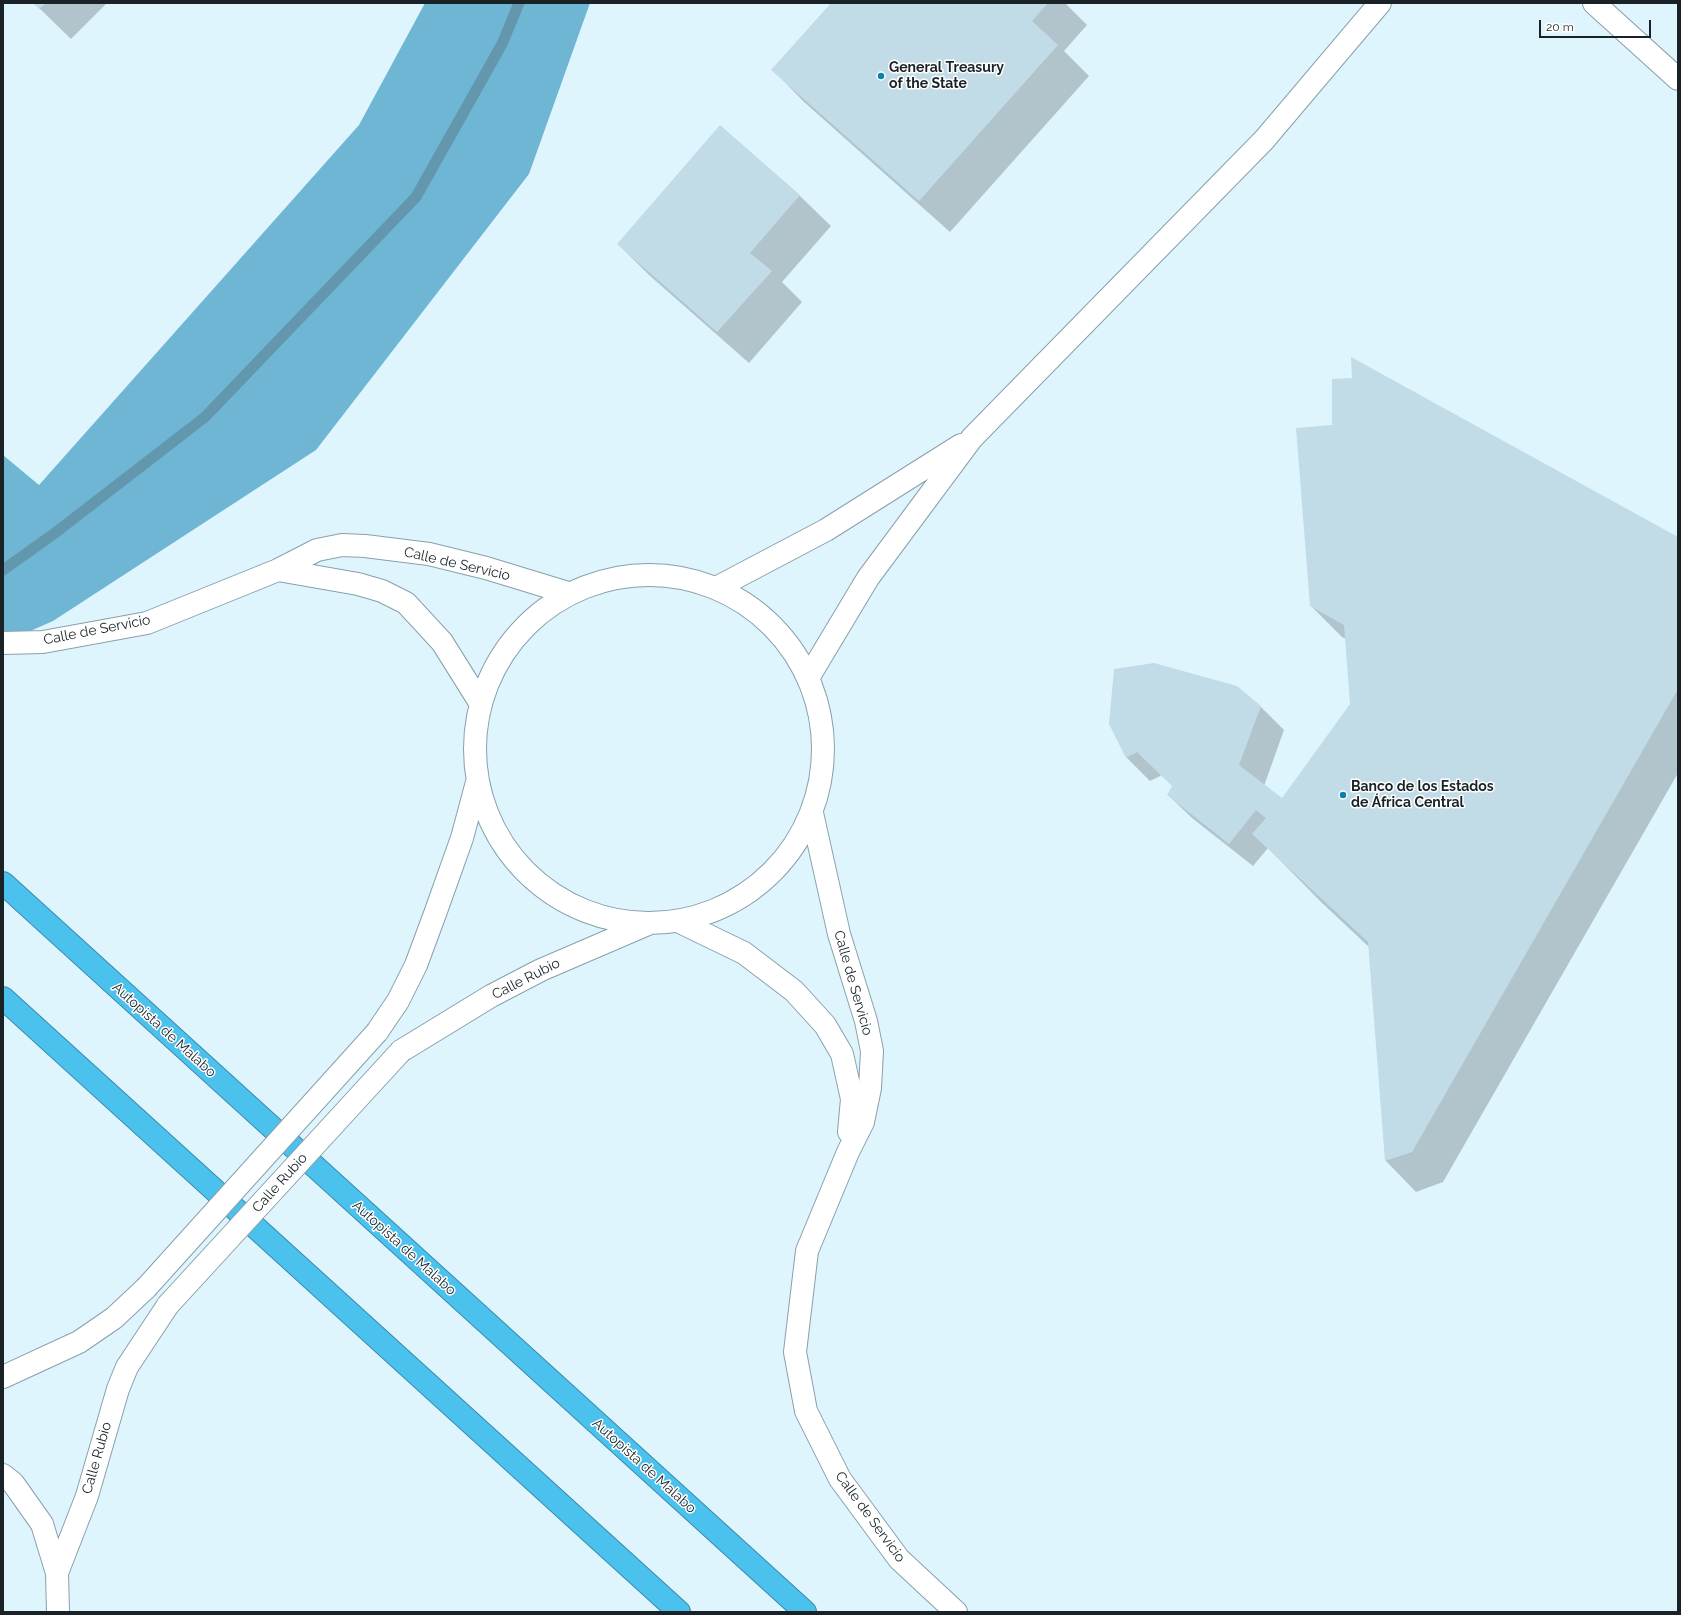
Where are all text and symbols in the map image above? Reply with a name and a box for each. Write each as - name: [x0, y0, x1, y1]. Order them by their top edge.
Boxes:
- scale bar: [1541, 12, 1653, 38]
- text: 20 m: [1546, 20, 1574, 34]
- place label: General Treasury of the State: [889, 60, 1004, 92]
- marker: General Treasury of the State: [876, 71, 886, 81]
- street label: Calle de Servicio: [402, 544, 512, 584]
- street label: Calle de Servicio: [42, 611, 152, 649]
- place label: Banco de los Estados de África Central: [1351, 779, 1494, 812]
- marker: Banco de los Estados de África Central: [1338, 790, 1348, 800]
- street label: Calle de Servicio: [830, 929, 876, 1037]
- street label: Calle Rubio: [489, 955, 563, 1003]
- street label: Autopista de Malabo: [109, 979, 219, 1081]
- street label: Calle Rubio: [249, 1150, 311, 1216]
- street label: Autopista de Malabo: [349, 1197, 459, 1299]
- street label: Autopista de Malabo: [589, 1415, 699, 1517]
- street label: Calle Rubio: [79, 1420, 115, 1496]
- street label: Calle de Servicio: [831, 1468, 909, 1566]

